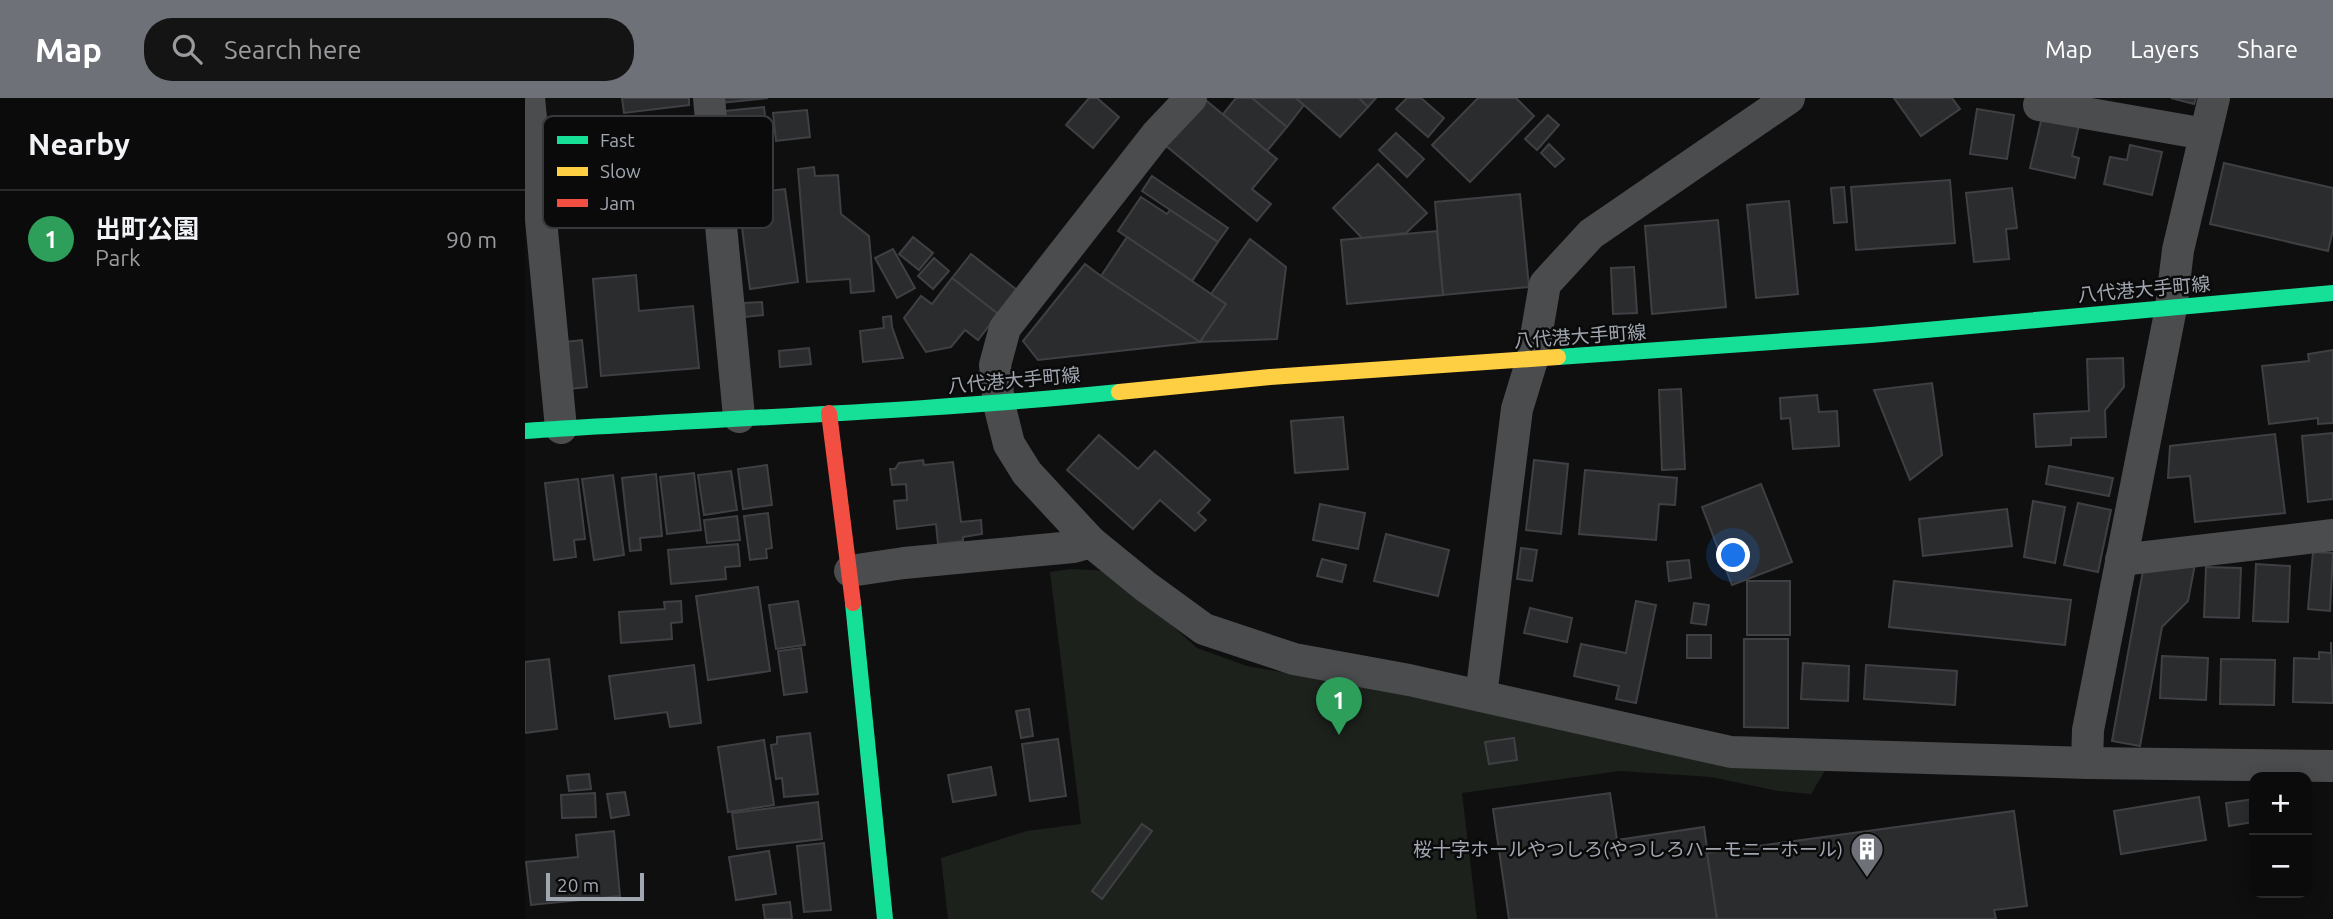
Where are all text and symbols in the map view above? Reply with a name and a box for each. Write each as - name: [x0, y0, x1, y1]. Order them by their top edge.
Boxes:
- search box: [144, 18, 634, 81]
- icon: search: [168, 30, 206, 68]
- text: Map: [35, 31, 102, 68]
- text: Search here: [224, 35, 362, 64]
- text: Map: [2045, 36, 2092, 63]
- text: Layers: [2130, 36, 2199, 63]
- text: Share: [2237, 36, 2298, 63]
- legend: [543, 116, 773, 228]
- text: Nearby: [28, 127, 130, 161]
- text: Fast: [600, 129, 635, 151]
- text: Slow: [600, 160, 641, 182]
- text: Jam: [600, 192, 636, 214]
- text: 出町公園: [95, 214, 199, 243]
- text: 1: [45, 227, 57, 252]
- text: 90 m: [446, 227, 497, 252]
- text: Park: [95, 245, 141, 270]
- street label: 八代港大手町線: [2077, 272, 2211, 306]
- street label: 八代港大手町線: [1513, 320, 1647, 352]
- street label: 八代港大手町線: [947, 363, 1081, 397]
- your location: [1716, 538, 1750, 572]
- pin: 1: [1316, 677, 1362, 735]
- map controls: [2249, 772, 2312, 898]
- button: +: [2249, 772, 2312, 835]
- building icon: 桜十字ホールやつしろ(やつしろハーモニーホール): [1848, 830, 1886, 879]
- button: −: [2249, 835, 2312, 898]
- place label: 桜十字ホールやつしろ(やつしろハーモニーホール): [1413, 838, 1843, 860]
- scale bar: [546, 870, 644, 902]
- text: 20 m: [557, 874, 599, 896]

